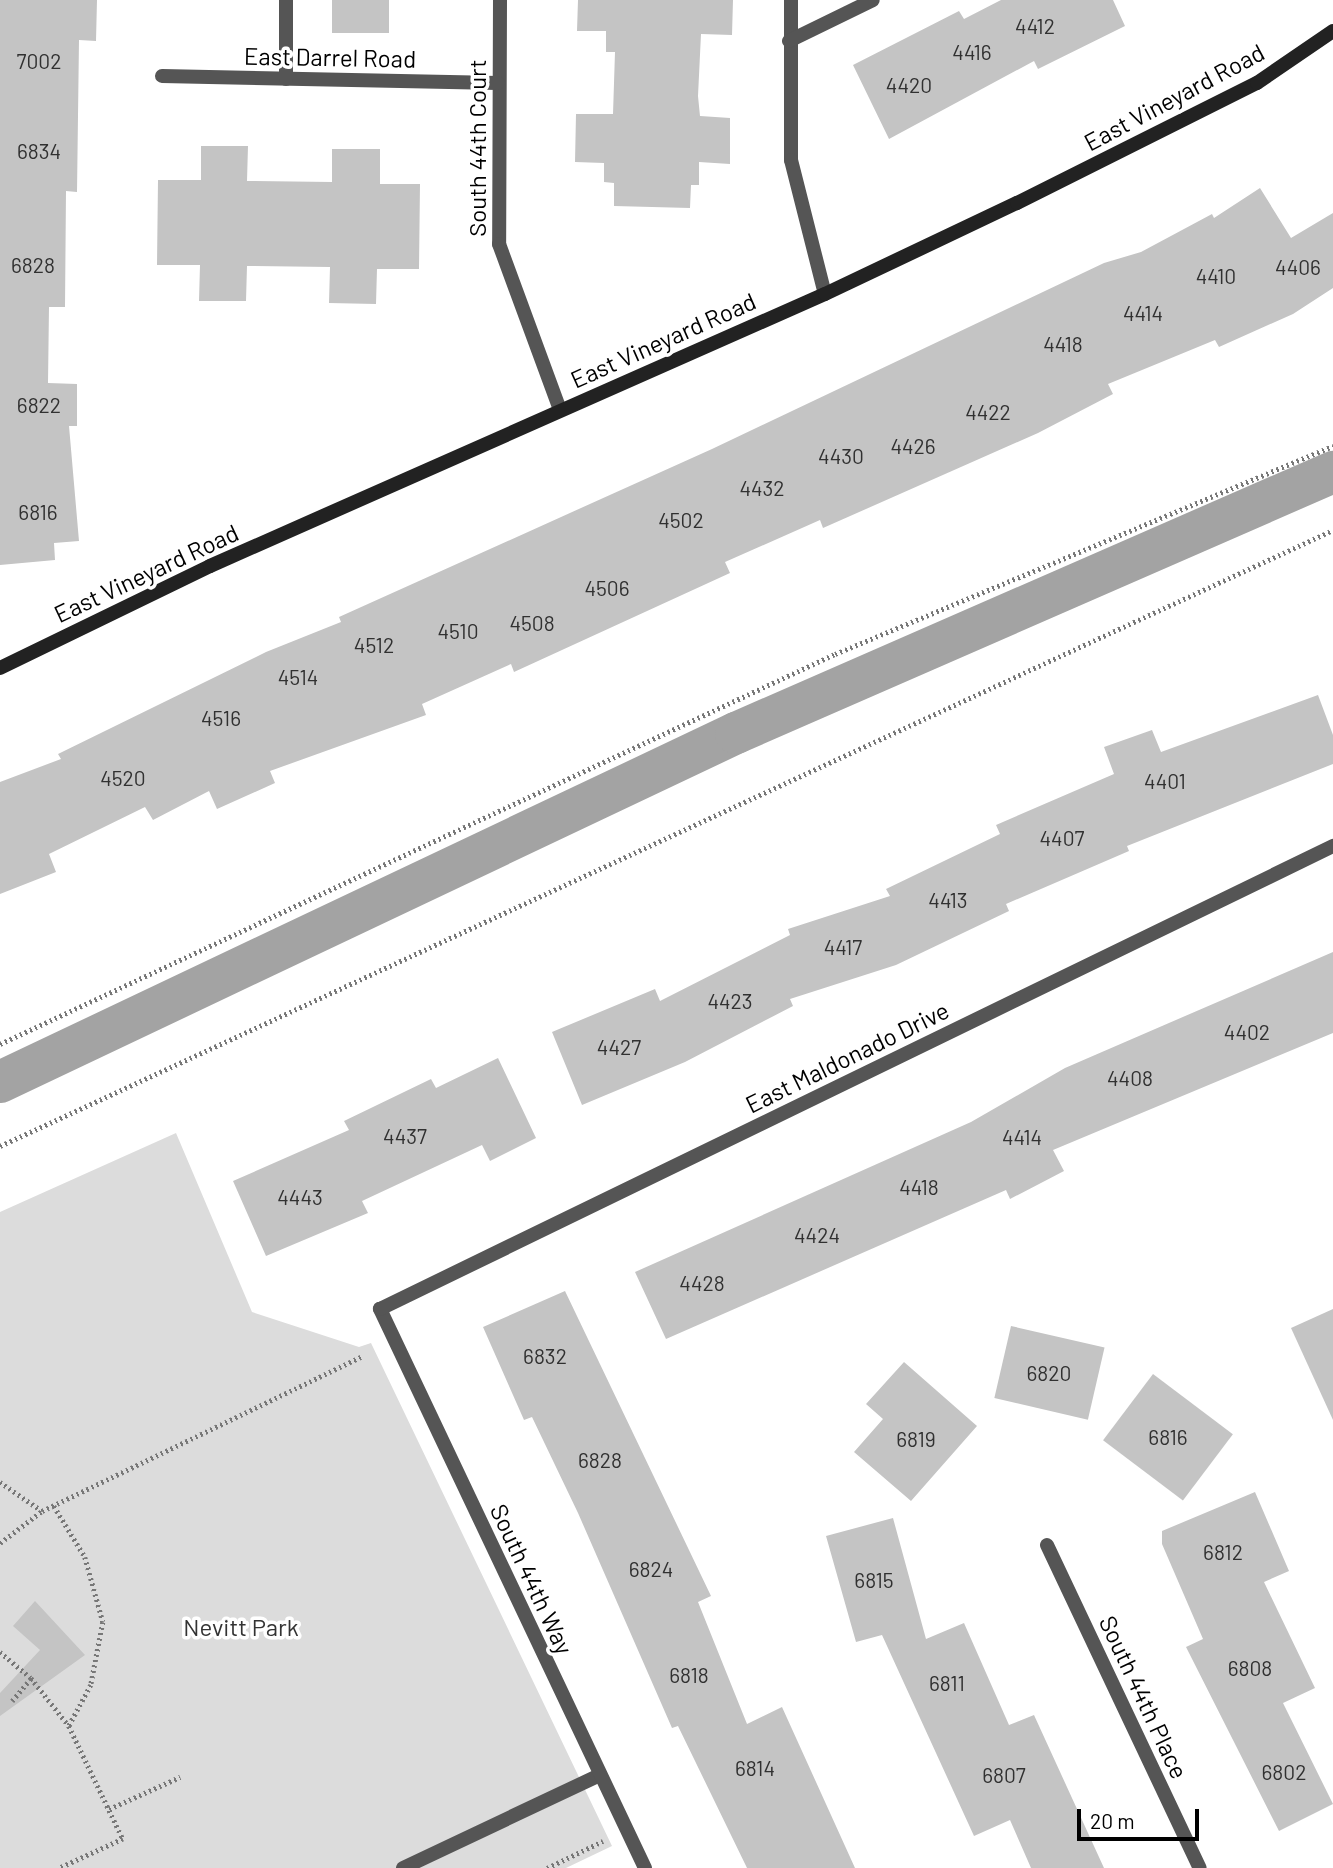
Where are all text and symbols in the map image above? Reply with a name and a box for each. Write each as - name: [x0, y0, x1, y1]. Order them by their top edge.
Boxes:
- house number: 4412: [1015, 13, 1055, 39]
- street label: East Vineyard Road: [1079, 37, 1269, 157]
- house number: 4416: [952, 39, 992, 65]
- street label: East Darrel Road: [244, 41, 416, 73]
- house number: 7002: [17, 48, 61, 74]
- street label: South 44th Court: [463, 59, 491, 237]
- house number: 4420: [886, 72, 932, 98]
- house number: 6834: [17, 138, 61, 164]
- house number: 6828: [11, 252, 55, 278]
- house number: 4406: [1275, 254, 1321, 280]
- house number: 4410: [1196, 263, 1236, 289]
- street label: East Vineyard Road: [566, 286, 760, 394]
- house number: 4414: [1123, 300, 1163, 326]
- house number: 4418: [1043, 331, 1083, 357]
- house number: 6822: [17, 392, 61, 418]
- house number: 4422: [965, 399, 1011, 425]
- house number: 4426: [890, 433, 936, 459]
- house number: 4430: [818, 443, 864, 469]
- house number: 4432: [739, 475, 785, 501]
- house number: 6816: [18, 499, 58, 525]
- house number: 4502: [658, 507, 704, 533]
- street label: East Vineyard Road: [49, 518, 243, 628]
- house number: 4506: [584, 575, 630, 601]
- house number: 4508: [509, 610, 555, 636]
- house number: 4510: [438, 618, 478, 644]
- house number: 4512: [354, 632, 394, 658]
- house number: 4514: [278, 664, 318, 690]
- house number: 4516: [201, 705, 241, 731]
- house number: 4520: [100, 765, 146, 791]
- house number: 4401: [1144, 768, 1186, 794]
- house number: 4407: [1040, 825, 1084, 851]
- house number: 4413: [928, 887, 968, 913]
- house number: 4417: [824, 934, 862, 960]
- house number: 4423: [707, 988, 753, 1014]
- street label: East Maldonado Drive: [741, 995, 953, 1119]
- house number: 4402: [1224, 1019, 1270, 1045]
- house number: 4427: [597, 1034, 641, 1060]
- house number: 4408: [1107, 1065, 1153, 1091]
- house number: 4437: [383, 1123, 427, 1149]
- house number: 4414: [1002, 1124, 1042, 1150]
- house number: 4418: [899, 1174, 939, 1200]
- house number: 4443: [277, 1184, 323, 1210]
- house number: 4424: [794, 1222, 840, 1248]
- house number: 4428: [679, 1270, 725, 1296]
- house number: 6832: [523, 1343, 567, 1369]
- house number: 6820: [1027, 1360, 1071, 1386]
- house number: 6816: [1148, 1424, 1188, 1450]
- house number: 6819: [896, 1426, 936, 1452]
- house number: 6828: [578, 1447, 622, 1473]
- street label: South 44th Way: [485, 1499, 579, 1659]
- house number: 6812: [1203, 1539, 1243, 1565]
- house number: 6824: [629, 1556, 673, 1582]
- house number: 6815: [854, 1567, 894, 1593]
- street label: South 44th Place: [1094, 1611, 1194, 1783]
- park label: Nevitt Park: [183, 1613, 299, 1641]
- house number: 6808: [1228, 1655, 1272, 1681]
- house number: 6818: [669, 1662, 709, 1688]
- house number: 6811: [929, 1670, 965, 1696]
- house number: 6814: [735, 1755, 775, 1781]
- house number: 6802: [1262, 1759, 1306, 1785]
- house number: 6807: [982, 1762, 1026, 1788]
- scale bar: [1081, 1794, 1204, 1838]
- text: 20 m: [1090, 1808, 1135, 1833]

